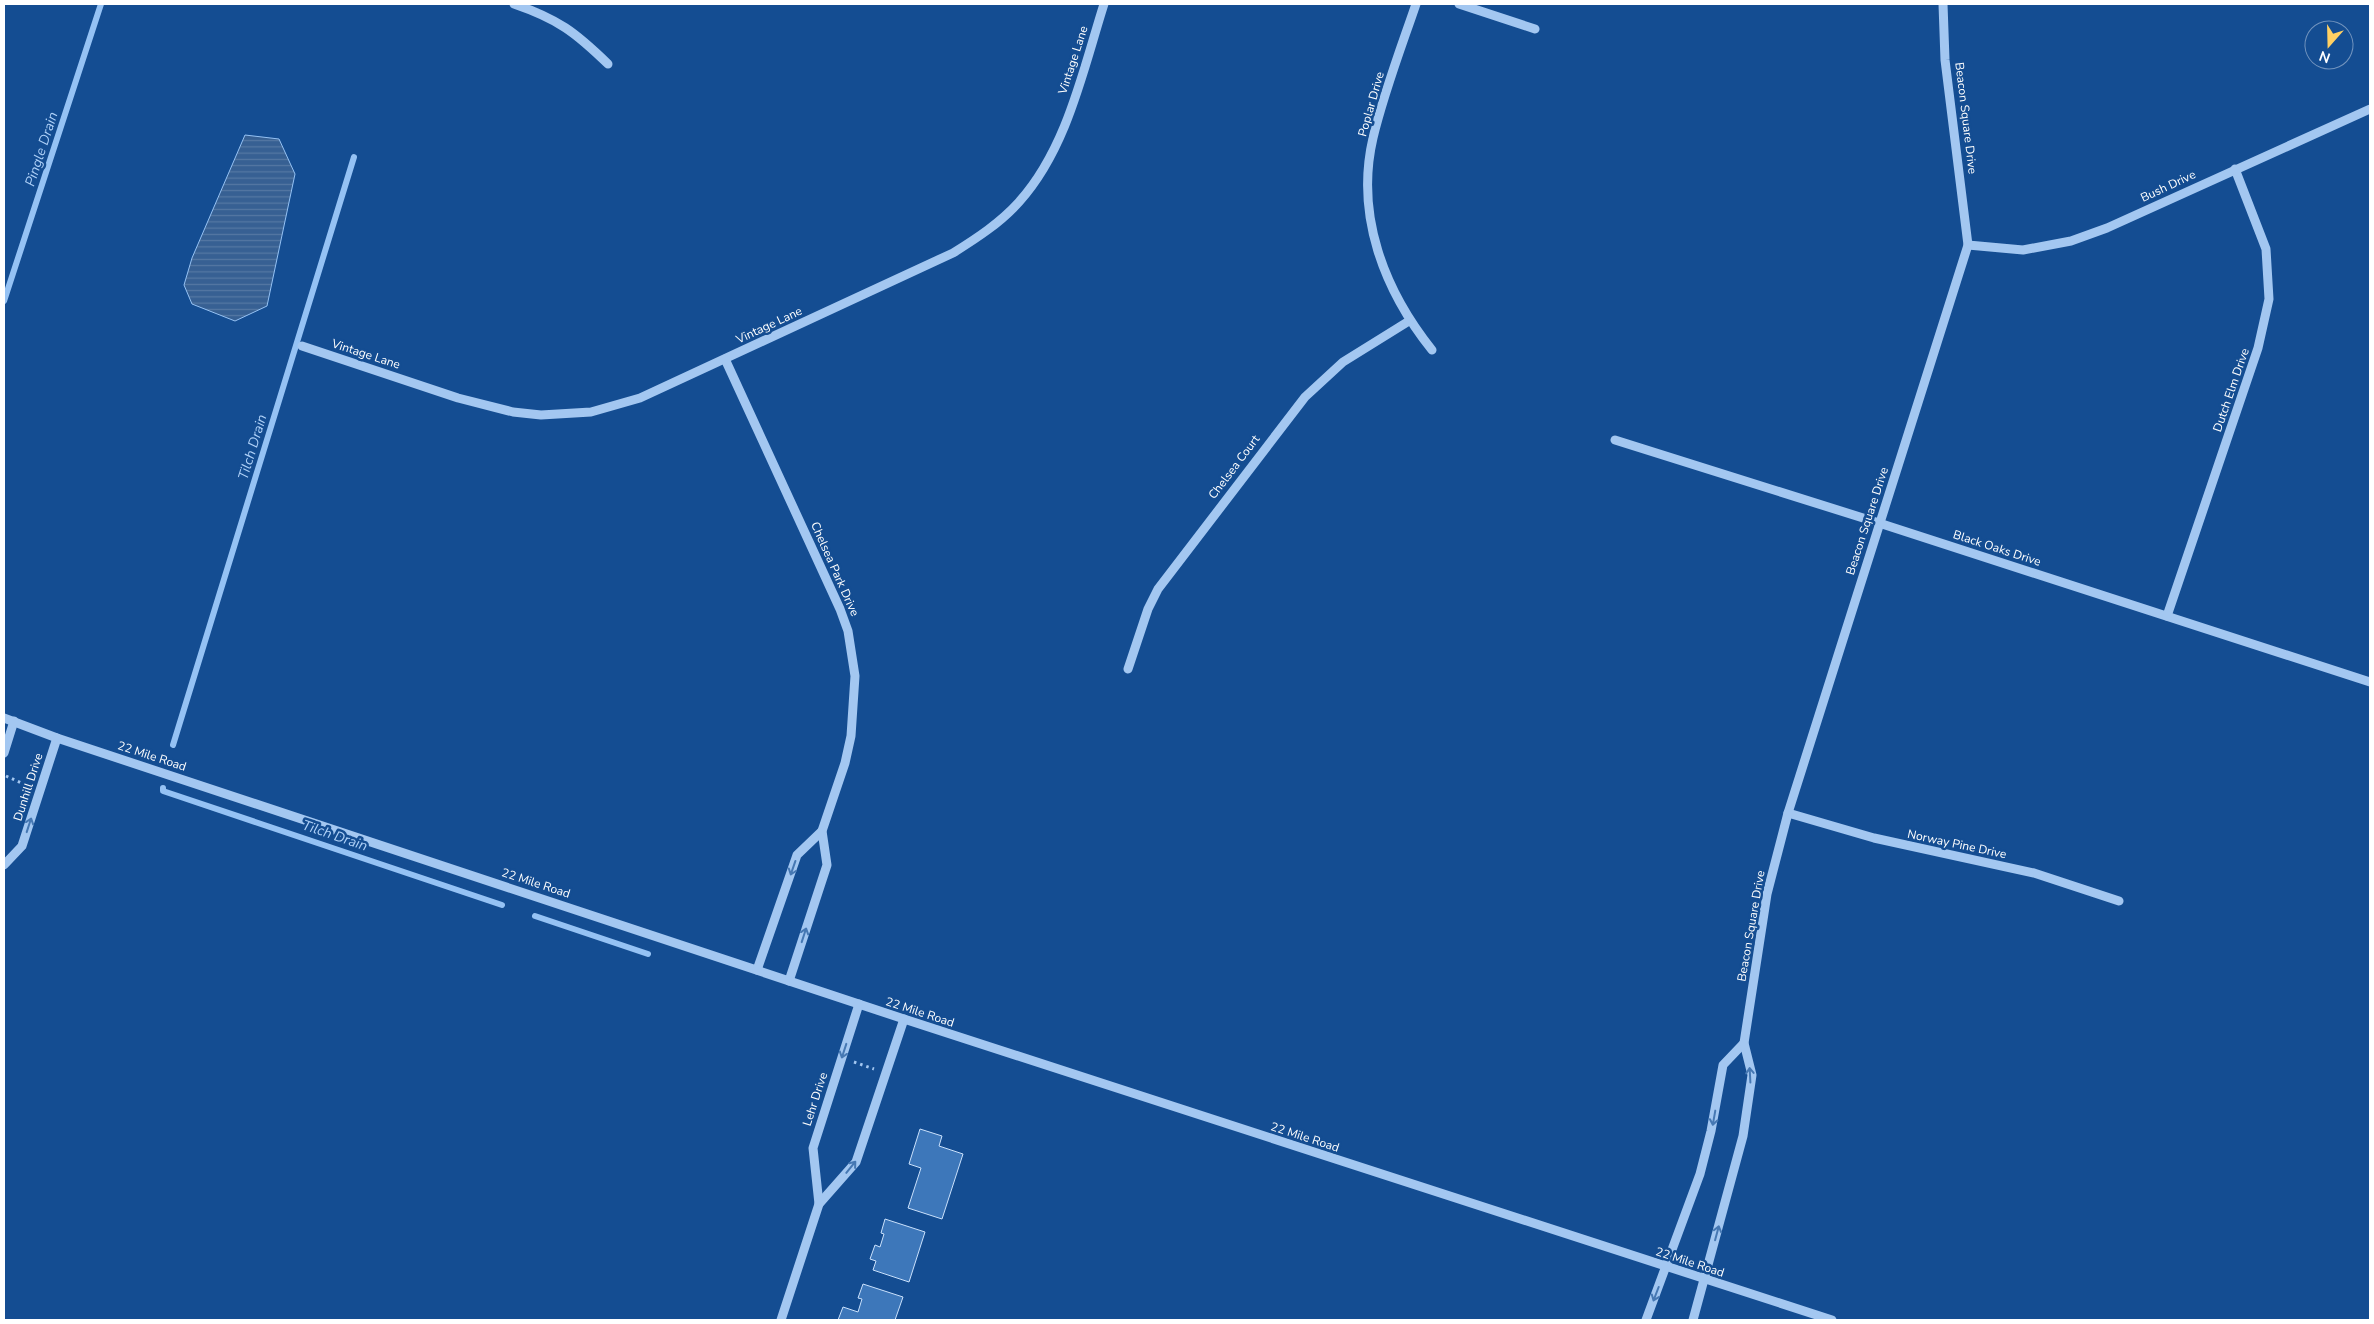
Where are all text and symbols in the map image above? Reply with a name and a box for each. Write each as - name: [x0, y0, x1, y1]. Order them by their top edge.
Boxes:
- north arrow: [2304, 20, 2354, 70]
- street label: Vintage Lane: [1054, 24, 1092, 97]
- text: N: [2317, 46, 2333, 67]
- street label: Beacon Square Drive: [1951, 61, 1981, 175]
- street label: Poplar Drive: [1354, 70, 1388, 138]
- water label: Pingle Drain: [20, 109, 62, 189]
- street label: Bush Drive: [2138, 166, 2198, 206]
- street label: Vintage Lane: [733, 303, 805, 348]
- street label: Vintage Lane: [329, 335, 402, 373]
- street label: Dutch Elm Drive: [2209, 346, 2253, 434]
- water label: Tilch Drain: [233, 412, 271, 482]
- street label: Chelsea Court: [1205, 431, 1264, 502]
- street label: Beacon Square Drive: [1842, 465, 1892, 577]
- street label: Chelsea Park Drive: [807, 519, 863, 619]
- street label: Black Oaks Drive: [1951, 526, 2043, 570]
- street label: 22 Mile Road: [116, 737, 188, 775]
- street label: Dunhill Drive: [9, 751, 47, 823]
- water label: Tilch Drain: [300, 815, 370, 855]
- one-way arrow: [25, 818, 34, 833]
- street label: Norway Pine Drive: [1906, 826, 2008, 862]
- one-way arrow: [788, 860, 797, 875]
- street label: 22 Mile Road: [500, 864, 572, 902]
- street label: Beacon Square Drive: [1733, 869, 1769, 983]
- one-way arrow: [800, 928, 809, 943]
- street label: 22 Mile Road: [884, 993, 956, 1031]
- one-way arrow: [839, 1042, 848, 1058]
- one-way arrow: [1746, 1068, 1755, 1084]
- street label: Lehr Drive: [799, 1070, 831, 1128]
- one-way arrow: [1708, 1110, 1718, 1126]
- street label: 22 Mile Road: [1269, 1118, 1341, 1156]
- one-way arrow: [845, 1161, 856, 1174]
- one-way arrow: [1712, 1226, 1722, 1242]
- street label: 22 Mile Road: [1654, 1243, 1726, 1281]
- one-way arrow: [1651, 1286, 1660, 1301]

